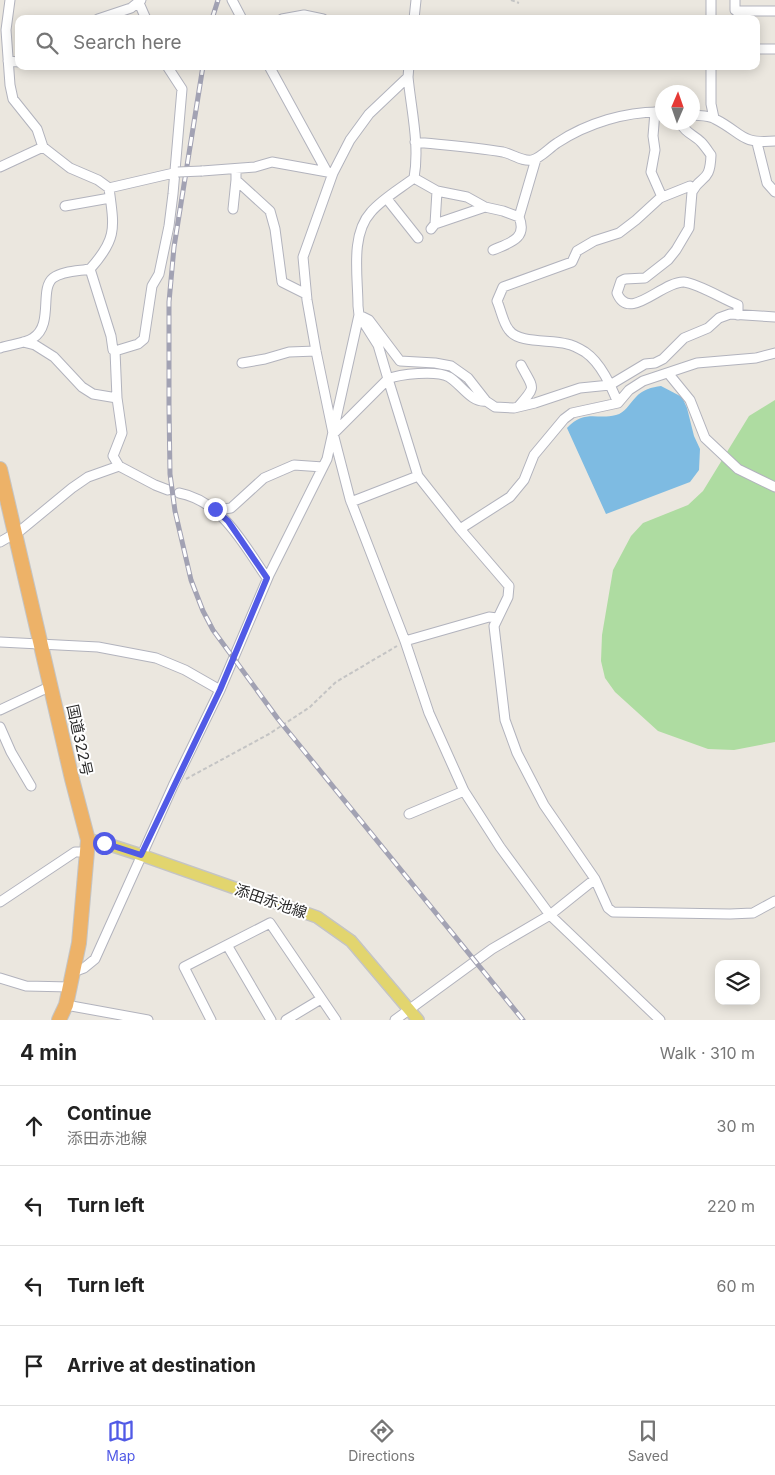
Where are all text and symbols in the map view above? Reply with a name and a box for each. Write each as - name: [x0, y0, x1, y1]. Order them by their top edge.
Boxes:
- search box: [15, 15, 760, 70]
- icon: search: [33, 29, 61, 57]
- text: Search here: [73, 31, 182, 54]
- north arrow: [655, 85, 700, 130]
- route end: [204, 498, 227, 521]
- street label: 国道322号: [63, 703, 97, 777]
- route start: [93, 832, 116, 855]
- street label: 添田赤池線: [232, 880, 310, 922]
- map controls: [715, 960, 760, 1005]
- button: layers: [715, 960, 760, 1005]
- text: 4 min: [20, 1040, 77, 1065]
- text: Walk · 310 m: [660, 1043, 755, 1063]
- text: Continue: [67, 1102, 152, 1125]
- icon: ahead: [20, 1112, 48, 1140]
- text: 30 m: [717, 1116, 755, 1136]
- text: 添田赤池線: [67, 1128, 147, 1148]
- icon: left: [20, 1192, 48, 1220]
- text: Turn left: [67, 1194, 145, 1217]
- text: 220 m: [707, 1196, 755, 1216]
- icon: left: [20, 1272, 48, 1300]
- text: Turn left: [67, 1274, 145, 1297]
- text: 60 m: [716, 1276, 755, 1296]
- icon: arrive: [20, 1352, 48, 1380]
- text: Arrive at destination: [67, 1354, 256, 1377]
- tab: Map: [106, 1417, 135, 1464]
- tab: Directions: [348, 1417, 415, 1464]
- tab: Saved: [628, 1417, 669, 1464]

